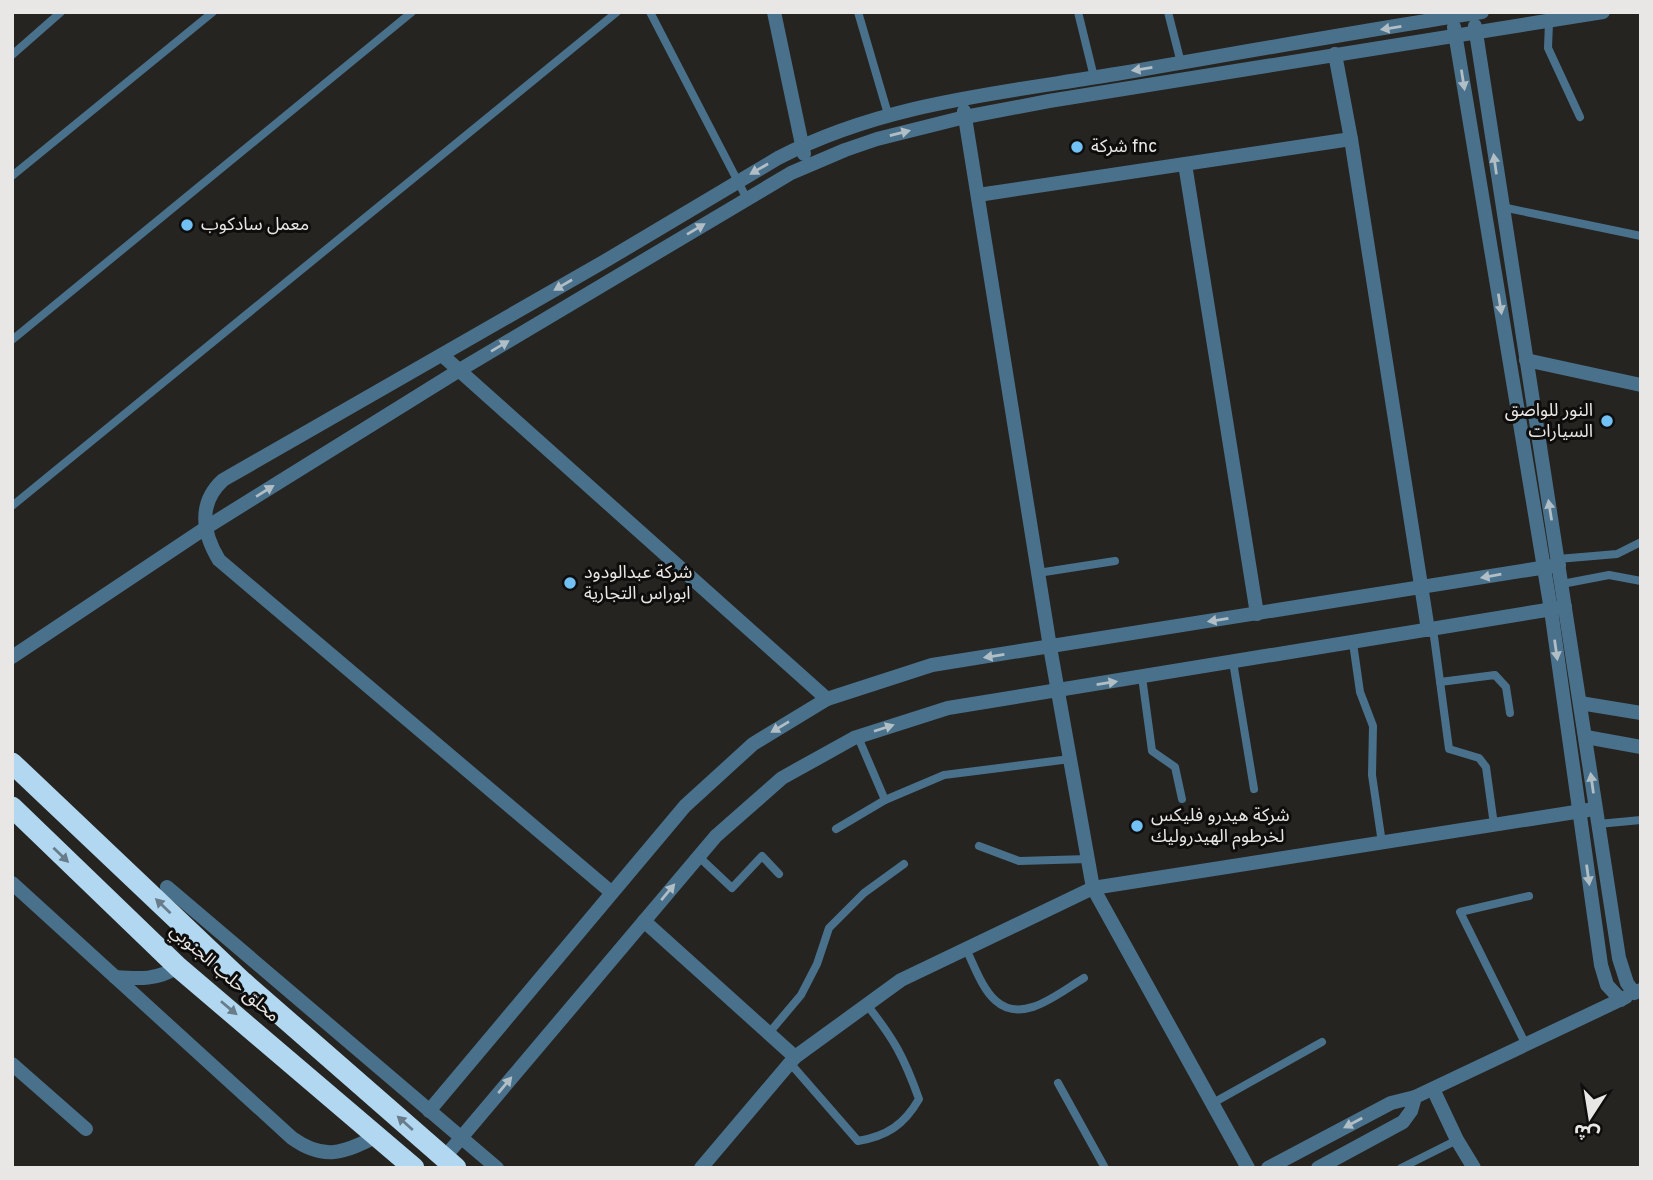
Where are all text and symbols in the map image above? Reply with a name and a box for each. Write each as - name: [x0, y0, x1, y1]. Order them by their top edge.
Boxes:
- one-way arrow: [1380, 23, 1402, 34]
- one-way arrow: [1131, 64, 1153, 75]
- one-way arrow: [1458, 69, 1469, 91]
- one-way arrow: [890, 127, 912, 138]
- place label: شركة fnc: [1091, 136, 1157, 159]
- marker: شركة fnc: [1069, 139, 1085, 155]
- one-way arrow: [1490, 153, 1501, 175]
- one-way arrow: [749, 163, 769, 175]
- place label: معمل سادكوب: [201, 214, 309, 237]
- marker: معمل سادكوب: [179, 217, 195, 233]
- one-way arrow: [686, 223, 705, 236]
- one-way arrow: [554, 279, 573, 291]
- one-way arrow: [1495, 293, 1506, 315]
- one-way arrow: [491, 339, 510, 352]
- place label: النور للواصق السيارات: [1505, 400, 1593, 444]
- marker: النور للواصق السيارات: [1599, 413, 1615, 429]
- one-way arrow: [255, 484, 274, 497]
- one-way arrow: [1544, 499, 1555, 521]
- place label: شركة عبدالودود ابوراس التجارية: [584, 562, 692, 606]
- one-way arrow: [1480, 571, 1502, 582]
- marker: شركة عبدالودود ابوراس التجارية: [562, 575, 578, 591]
- one-way arrow: [1207, 615, 1229, 626]
- one-way arrow: [1551, 639, 1562, 661]
- one-way arrow: [983, 651, 1005, 662]
- one-way arrow: [1096, 677, 1118, 688]
- one-way arrow: [770, 721, 789, 733]
- one-way arrow: [874, 723, 895, 733]
- one-way arrow: [1587, 772, 1598, 794]
- place label: شركة هيدرو فليكس لخرطوم الهيدروليك: [1151, 805, 1290, 850]
- marker: شركة هيدرو فليكس لخرطوم الهيدروليك: [1129, 818, 1145, 834]
- one-way arrow: [53, 846, 70, 863]
- one-way arrow: [1583, 864, 1594, 886]
- one-way arrow: [660, 884, 675, 901]
- one-way arrow: [154, 897, 171, 914]
- street label: محلق حلب الجنوبي: [164, 920, 284, 1028]
- one-way arrow: [220, 1000, 238, 1016]
- one-way arrow: [497, 1076, 512, 1093]
- north arrow: [1555, 1082, 1625, 1152]
- one-way arrow: [397, 1115, 414, 1131]
- one-way arrow: [1343, 1117, 1363, 1129]
- text: ش: [1572, 1117, 1602, 1146]

